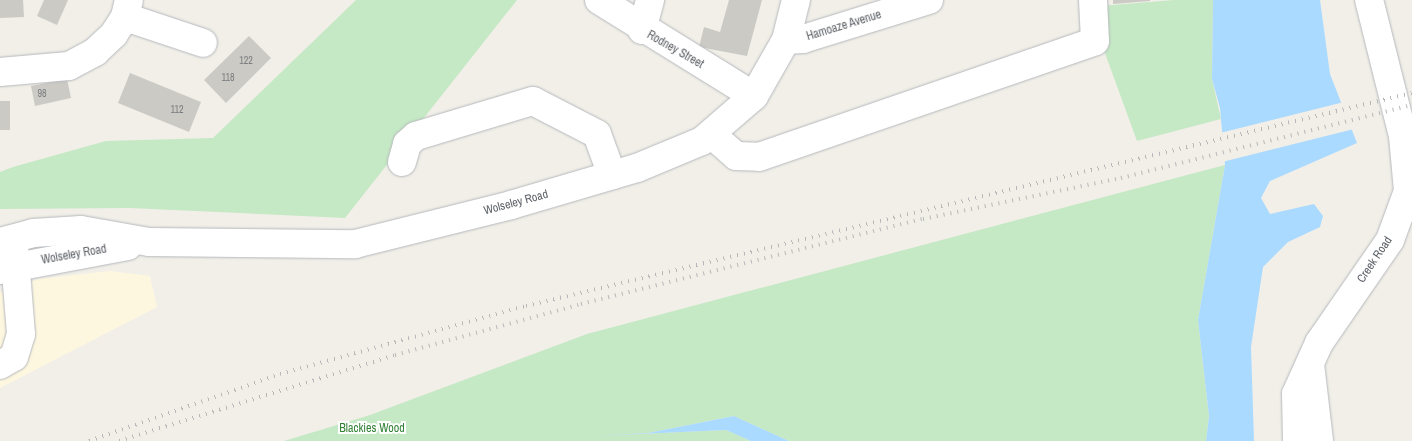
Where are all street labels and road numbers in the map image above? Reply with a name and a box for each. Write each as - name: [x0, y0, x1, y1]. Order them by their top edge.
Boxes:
- street label: Hamoaze Avenue: [805, 8, 883, 44]
- street label: Rodney Street: [644, 28, 706, 72]
- street label: Wolseley Road: [482, 188, 550, 218]
- street label: Creek Road: [1354, 234, 1396, 286]
- street label: Wolseley Road: [40, 242, 108, 268]

